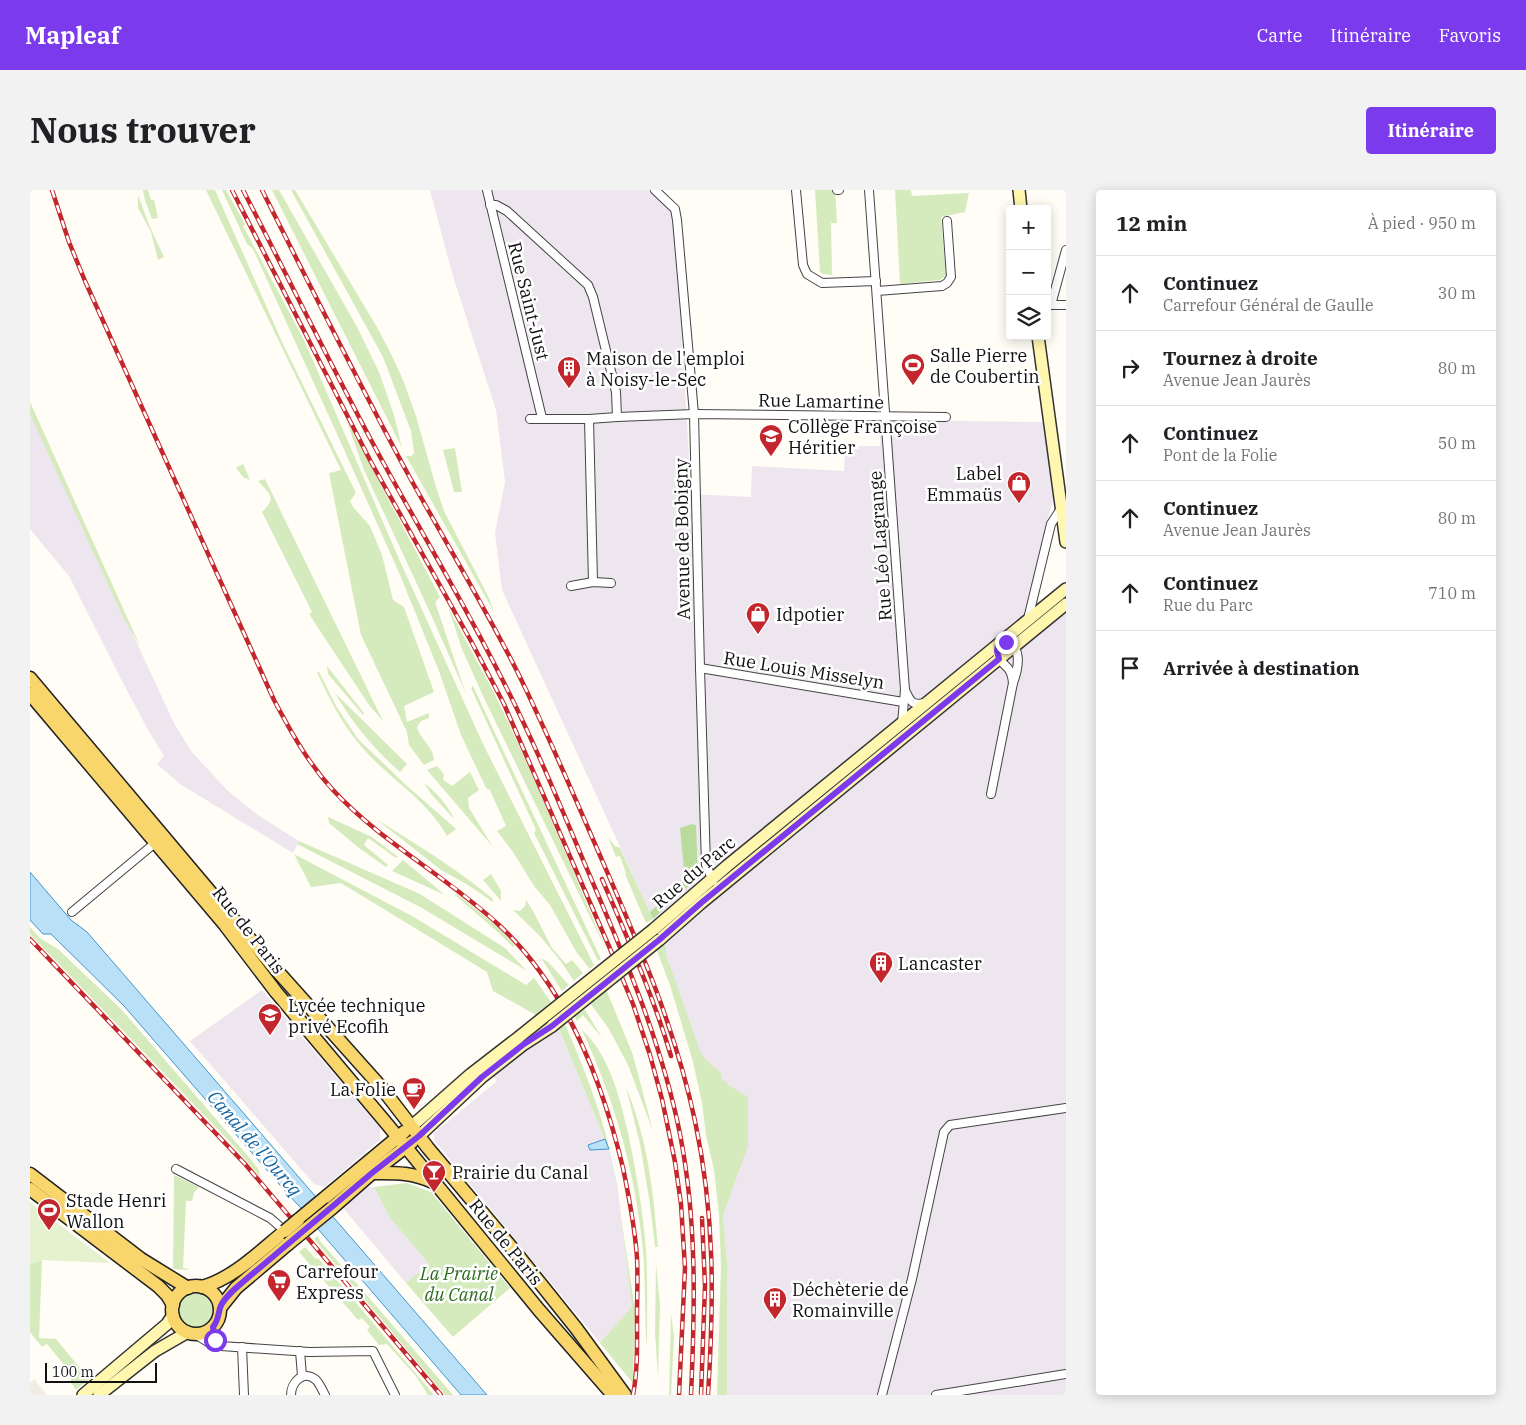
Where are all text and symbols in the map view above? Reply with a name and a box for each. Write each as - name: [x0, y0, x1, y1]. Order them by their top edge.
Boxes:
- text: Mapleaf: [25, 19, 120, 51]
- text: Carte: [1257, 24, 1302, 47]
- text: Itinéraire: [1330, 24, 1411, 47]
- text: Favoris: [1439, 24, 1501, 47]
- text: Nous trouver: [30, 107, 256, 153]
- button: Itinéraire: [1366, 107, 1496, 154]
- map controls: [1006, 205, 1051, 340]
- button: +: [1006, 205, 1051, 250]
- text: 12 min: [1116, 209, 1187, 237]
- text: À pied · 950 m: [1368, 213, 1476, 233]
- street label: Rue Saint-Just: [503, 239, 555, 363]
- button: −: [1006, 250, 1051, 295]
- text: Continuez: [1163, 271, 1258, 295]
- icon: ahead: [1116, 279, 1144, 307]
- text: 30 m: [1438, 283, 1476, 303]
- button: layers: [1006, 295, 1051, 340]
- text: Carrefour Général de Gaulle: [1163, 295, 1374, 315]
- place label: Salle Pierre de Coubertin: [930, 344, 1040, 388]
- text: Tournez à droite: [1163, 346, 1318, 370]
- place label: Maison de l'emploi à Noisy-le-Sec: [586, 347, 745, 391]
- sports icon: Salle Pierre de Coubertin: [900, 352, 926, 386]
- icon: right: [1116, 354, 1144, 382]
- building icon: Maison de l'emploi à Noisy-le-Sec: [556, 355, 582, 389]
- text: 80 m: [1438, 358, 1476, 378]
- text: Avenue Jean Jaurès: [1163, 370, 1311, 390]
- street label: Rue Lamartine: [758, 388, 884, 414]
- place label: Collège Françoise Héritier: [788, 415, 937, 459]
- text: Continuez: [1163, 421, 1258, 445]
- school or university icon: Collège Françoise Héritier: [758, 423, 784, 457]
- icon: ahead: [1116, 429, 1144, 457]
- text: 50 m: [1438, 433, 1476, 453]
- text: Pont de la Folie: [1163, 445, 1277, 465]
- street label: Avenue de Bobigny: [669, 458, 695, 620]
- place label: Label Emmaüs: [926, 462, 1002, 506]
- street label: Rue Léo Lagrange: [863, 470, 897, 622]
- shop icon: Label Emmaüs: [1006, 470, 1032, 504]
- text: Continuez: [1163, 496, 1258, 520]
- icon: ahead: [1116, 504, 1144, 532]
- text: 80 m: [1438, 508, 1476, 528]
- text: Avenue Jean Jaurès: [1163, 520, 1311, 540]
- text: Continuez: [1163, 571, 1258, 595]
- icon: ahead: [1116, 579, 1144, 607]
- text: 710 m: [1428, 583, 1476, 603]
- text: Rue du Parc: [1163, 595, 1253, 615]
- shop icon: Idpotier: [745, 601, 771, 635]
- place label: Idpotier: [776, 603, 844, 626]
- route end: [995, 631, 1018, 654]
- street label: Rue Louis Misselyn: [722, 646, 886, 694]
- icon: arrive: [1116, 654, 1144, 682]
- text: Arrivée à destination: [1163, 656, 1360, 680]
- street label: Rue du Parc: [648, 831, 740, 913]
- street label: Rue de Paris: [208, 882, 290, 978]
- building icon: Lancaster: [868, 950, 894, 984]
- place label: Lancaster: [898, 952, 982, 975]
- place label: Lycée technique privé Ecofih: [288, 994, 425, 1038]
- school or university icon: Lycée technique privé Ecofih: [257, 1002, 283, 1036]
- cafe icon: La Folie: [401, 1076, 427, 1110]
- place label: La Folie: [330, 1078, 396, 1101]
- water label: Canal de l'Ourcq: [202, 1085, 308, 1201]
- bar icon: Prairie du Canal: [421, 1159, 447, 1193]
- place label: Prairie du Canal: [452, 1161, 588, 1184]
- place label: Stade Henri Wallon: [66, 1189, 167, 1233]
- street label: Rue de Paris: [464, 1194, 548, 1290]
- sports icon: Stade Henri Wallon: [36, 1197, 62, 1231]
- place label: Carrefour Express: [296, 1260, 378, 1304]
- park label: La Prairie du Canal: [419, 1262, 498, 1306]
- supermarket icon: Carrefour Express: [266, 1268, 292, 1302]
- place label: Déchèterie de Romainville: [792, 1278, 909, 1322]
- building icon: Déchèterie de Romainville: [762, 1286, 788, 1320]
- route start: [204, 1329, 227, 1352]
- scale bar: [45, 1360, 158, 1383]
- text: 100 m: [52, 1363, 94, 1381]

